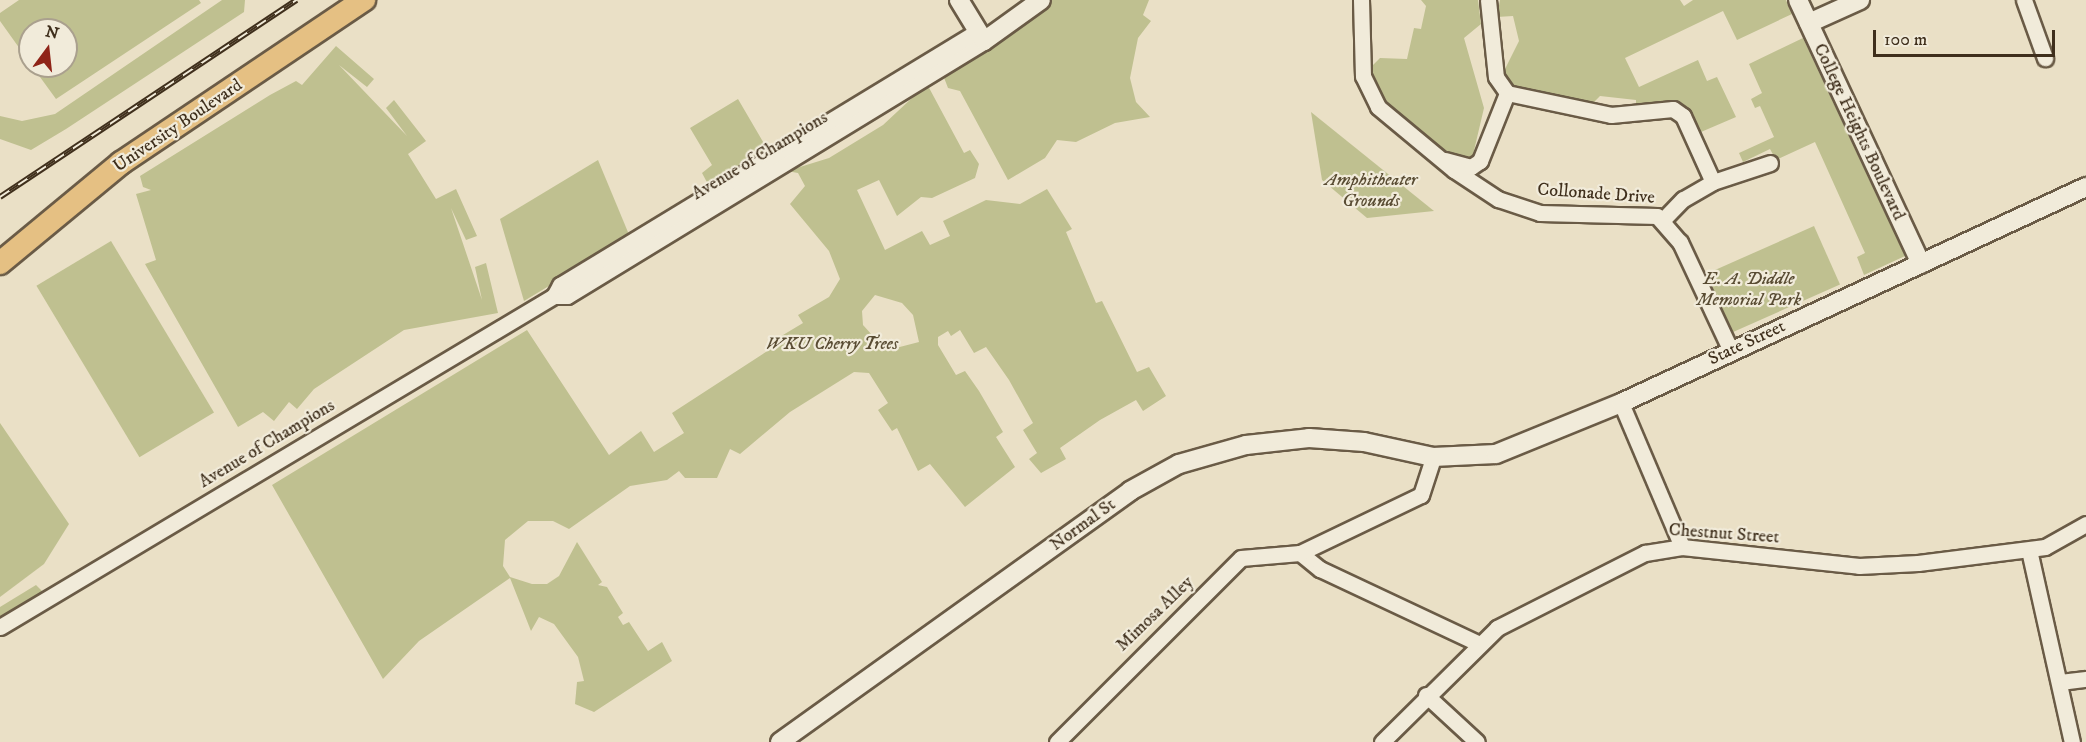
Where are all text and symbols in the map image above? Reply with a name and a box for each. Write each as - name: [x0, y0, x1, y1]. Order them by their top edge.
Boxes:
- north arrow: [18, 18, 78, 78]
- scale bar: [1876, 18, 2058, 56]
- text: N: [43, 21, 61, 44]
- text: 100 m: [1884, 29, 1927, 51]
- street label: College Heights Boulevard: [1809, 40, 1909, 224]
- street label: University Boulevard: [109, 75, 247, 177]
- street label: Avenue of Champions: [688, 107, 832, 205]
- park label: Amphitheater Grounds: [1325, 170, 1417, 213]
- street label: Collonade Drive: [1537, 179, 1655, 209]
- park label: E. A. Diddle Memorial Park: [1697, 269, 1801, 312]
- street label: State Street: [1705, 316, 1789, 370]
- park label: WKU Cherry Trees: [766, 333, 898, 355]
- street label: Avenue of Champions: [195, 395, 339, 493]
- street label: Normal St: [1046, 494, 1120, 556]
- street label: Chestnut Street: [1668, 519, 1780, 549]
- street label: Mimosa Alley: [1112, 572, 1198, 656]

